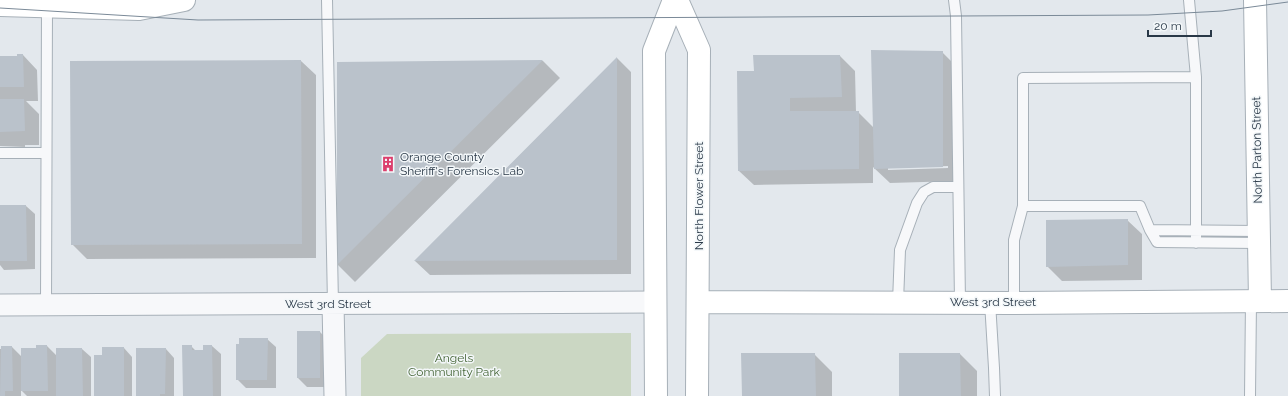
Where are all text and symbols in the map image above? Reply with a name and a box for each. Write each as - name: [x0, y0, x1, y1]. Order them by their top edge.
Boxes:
- scale bar: [1148, 12, 1211, 38]
- text: 20 m: [1154, 19, 1182, 33]
- street label: North Parton Street: [1249, 96, 1265, 204]
- street label: North Flower Street: [692, 142, 706, 250]
- place label: Orange County Sheriff's Forensics Lab: [400, 150, 523, 178]
- building icon: Orange County Sheriff's Forensics Lab: [379, 155, 397, 173]
- street label: West 3rd Street: [950, 295, 1036, 309]
- street label: West 3rd Street: [285, 297, 371, 311]
- park label: Angels Community Park: [408, 351, 501, 379]

